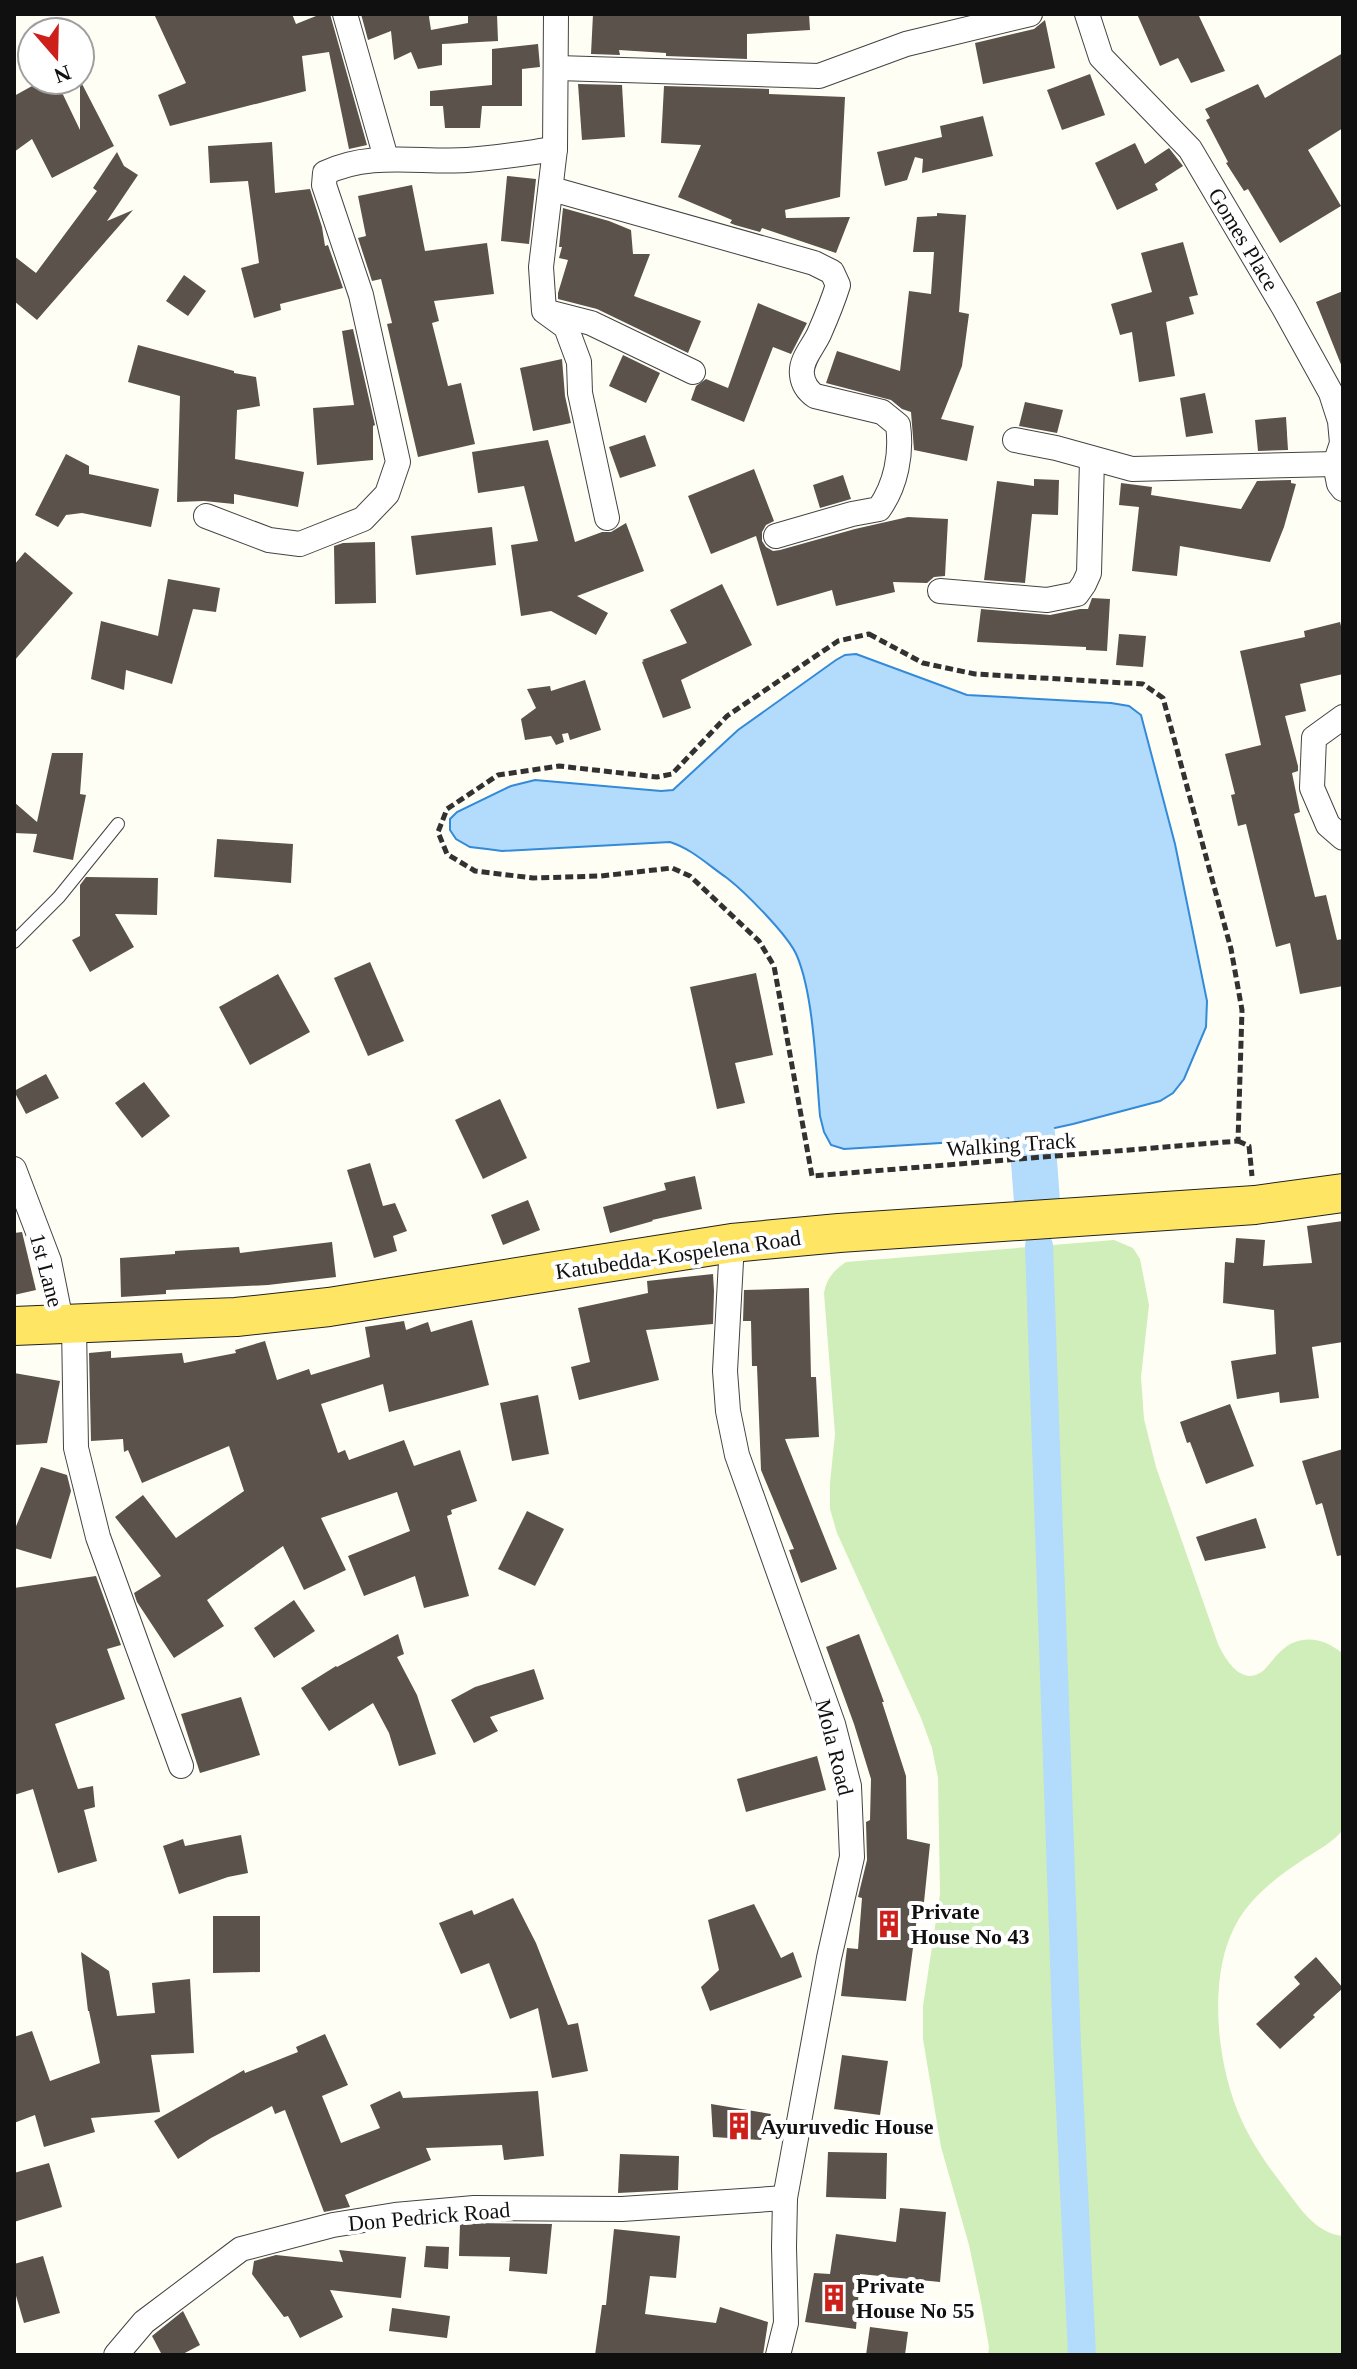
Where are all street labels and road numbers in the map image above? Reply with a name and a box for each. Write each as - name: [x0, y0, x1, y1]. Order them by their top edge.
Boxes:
- street label: Gomes Place: [1203, 183, 1284, 295]
- street label: Walking Track: [946, 1128, 1077, 1161]
- street label: Katubedda-Kospelena Road: [554, 1225, 802, 1284]
- street label: 1st Lane: [25, 1231, 68, 1310]
- street label: Mola Road: [810, 1696, 859, 1798]
- street label: Don Pedrick Road: [347, 2197, 511, 2236]

